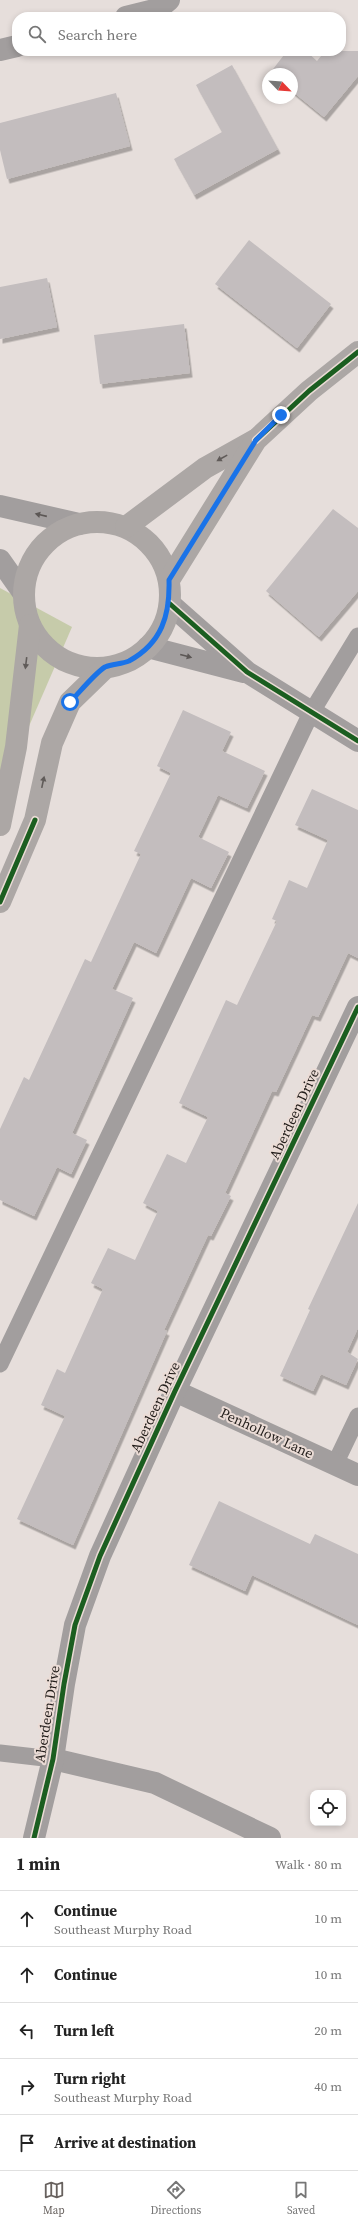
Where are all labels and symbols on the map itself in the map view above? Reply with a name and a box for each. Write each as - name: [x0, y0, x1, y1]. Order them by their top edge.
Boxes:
- north arrow: [262, 68, 298, 104]
- route end: [272, 406, 290, 424]
- one-way arrow: [216, 455, 228, 462]
- one-way arrow: [35, 512, 47, 518]
- one-way arrow: [180, 654, 192, 660]
- one-way arrow: [23, 657, 29, 669]
- route start: [61, 693, 79, 711]
- one-way arrow: [41, 776, 47, 788]
- street label: Aberdeen Drive: [264, 1065, 324, 1163]
- street label: Aberdeen Drive: [125, 1358, 185, 1456]
- street label: Penhollow Lane: [217, 1403, 317, 1463]
- street label: Aberdeen Drive: [29, 1664, 65, 1764]

